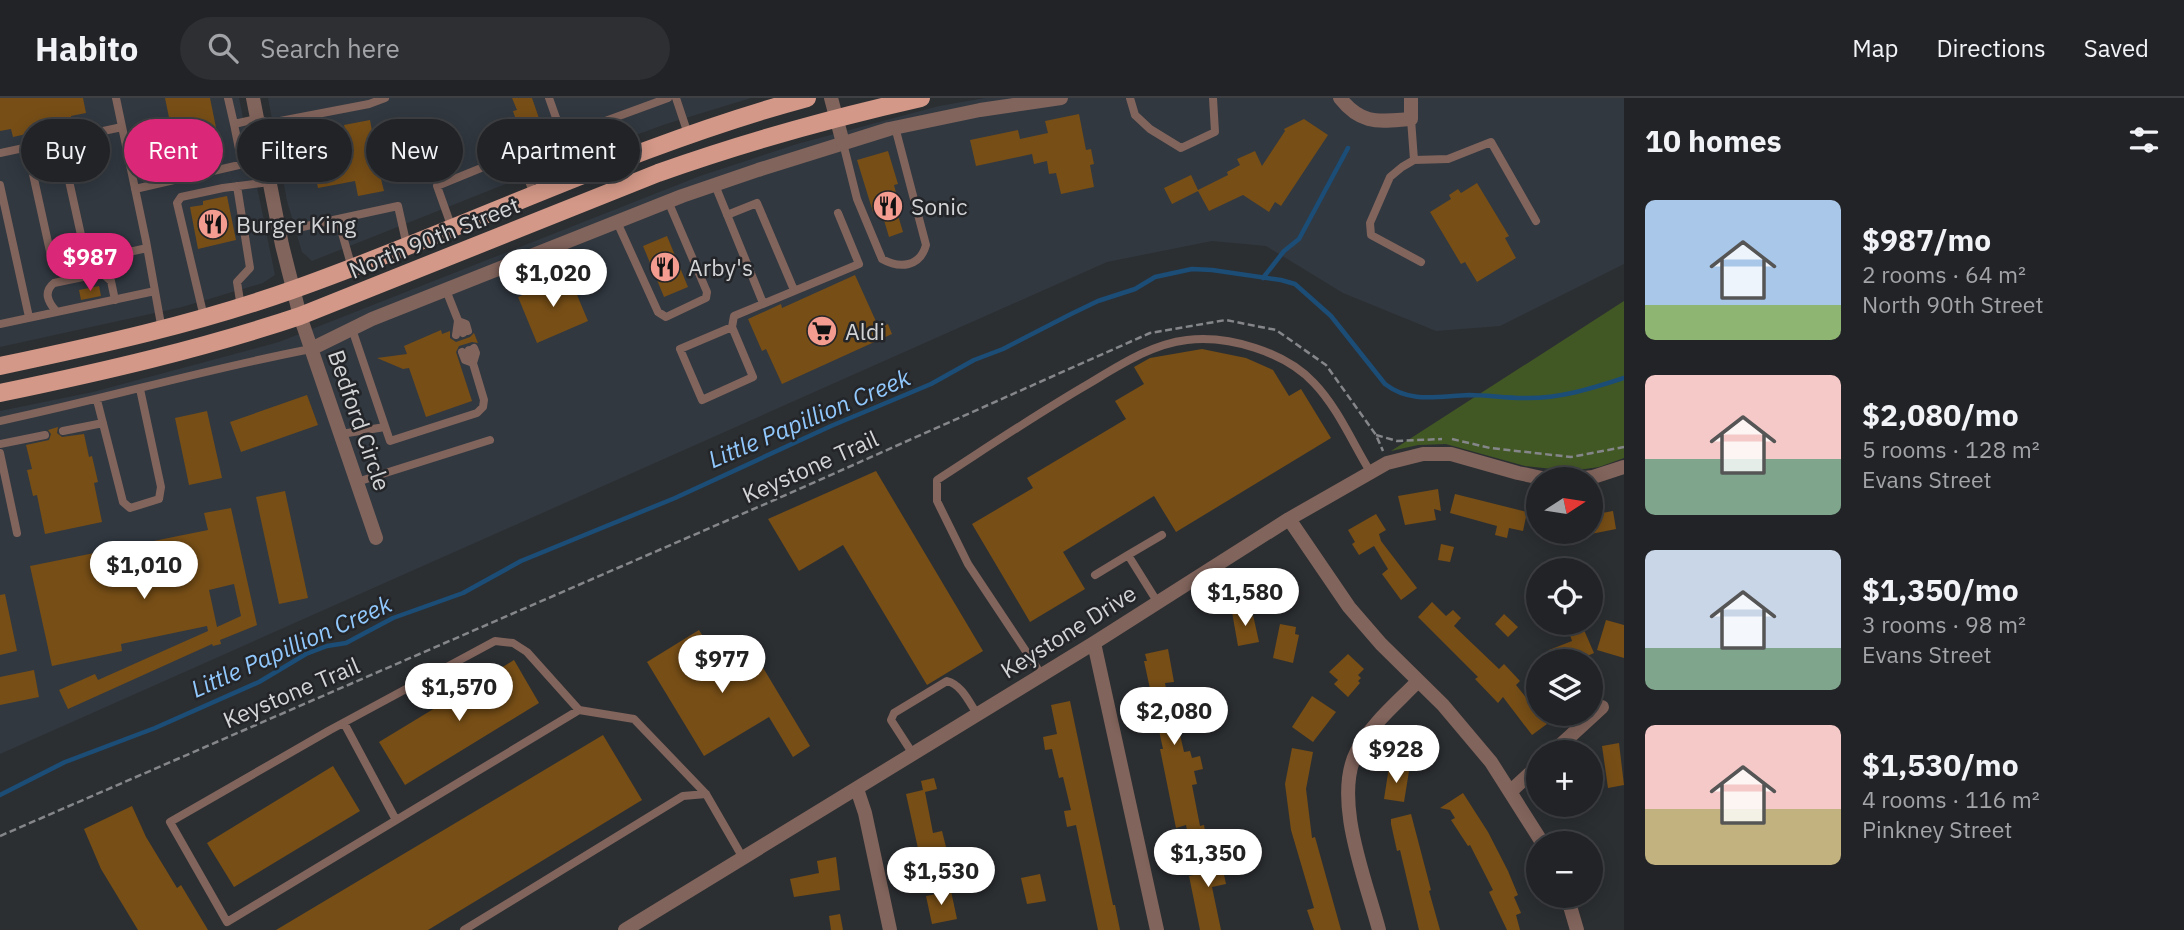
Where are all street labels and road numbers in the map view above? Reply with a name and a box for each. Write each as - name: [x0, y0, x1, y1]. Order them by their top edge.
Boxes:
- street label: North 90th Street: [344, 189, 524, 285]
- street label: Bedford Circle: [322, 346, 398, 494]
- street label: Keystone Trail: [737, 423, 883, 509]
- street label: Keystone Drive: [995, 577, 1141, 685]
- street label: Keystone Trail: [218, 650, 364, 734]

